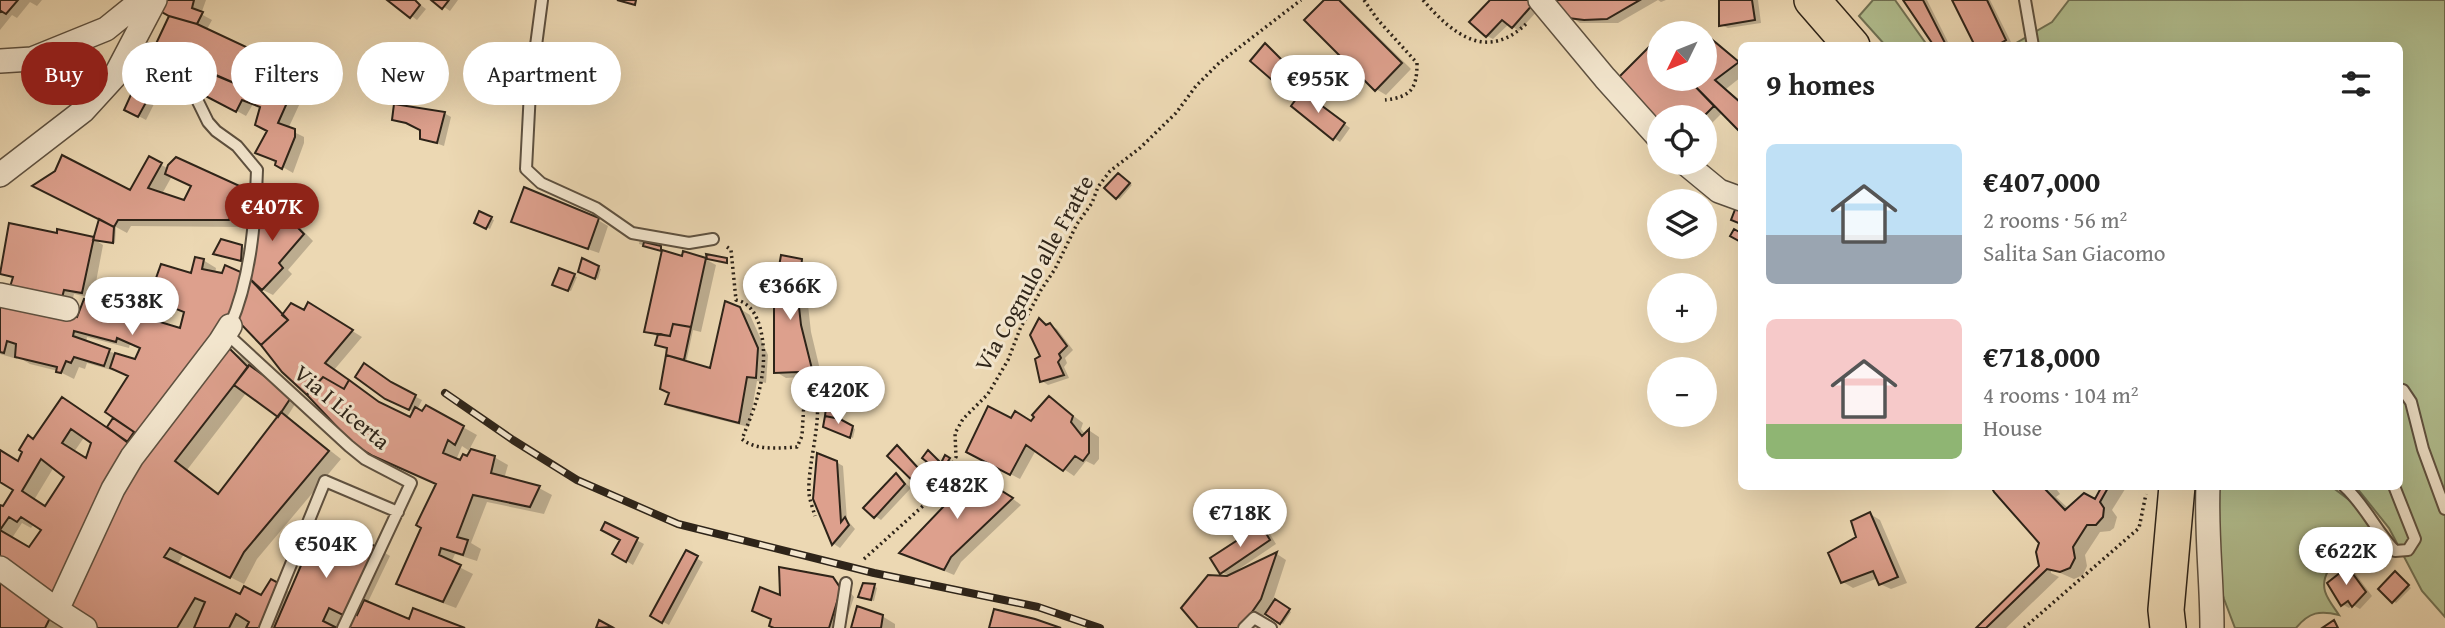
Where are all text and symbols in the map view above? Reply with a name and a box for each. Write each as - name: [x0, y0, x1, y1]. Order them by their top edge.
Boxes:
- north arrow: [1647, 21, 1717, 91]
- map controls: [1647, 21, 1717, 427]
- chip: Buy: [21, 42, 108, 105]
- chip: Rent: [122, 42, 217, 105]
- chip: Filters: [231, 42, 343, 105]
- chip: New: [357, 42, 449, 105]
- chip: Apartment: [463, 42, 621, 105]
- pin: €955K: [1269, 55, 1367, 115]
- text: €955K: [1287, 61, 1349, 94]
- text: 9 homes: [1766, 62, 1875, 106]
- icon: filters: [2337, 65, 2375, 103]
- button: locate: [1647, 105, 1717, 175]
- text: €407,000: [1983, 159, 2100, 203]
- street label: Via Cognulo alle Fratte: [966, 169, 1101, 377]
- icon: home: [1822, 172, 1906, 256]
- pin: €407K: [223, 184, 321, 243]
- text: €407K: [241, 189, 303, 222]
- button: layers: [1647, 189, 1717, 259]
- text: 2 rooms · 56 m²: [1983, 203, 2127, 236]
- text: Salita San Giacomo: [1983, 236, 2166, 269]
- pin: €366K: [741, 262, 839, 322]
- text: €366K: [759, 268, 821, 301]
- button: +: [1647, 273, 1717, 343]
- pin: €538K: [83, 278, 181, 337]
- text: €538K: [101, 283, 163, 316]
- text: €718,000: [1983, 334, 2100, 378]
- icon: home: [1822, 347, 1906, 431]
- street label: Via I Licerta: [287, 356, 398, 457]
- button: −: [1647, 357, 1717, 427]
- pin: €420K: [789, 366, 887, 426]
- text: €420K: [807, 372, 869, 405]
- text: 4 rooms · 104 m²: [1983, 378, 2138, 411]
- text: House: [1983, 411, 2042, 444]
- pin: €482K: [908, 462, 1006, 521]
- text: €482K: [926, 467, 988, 500]
- pin: €718K: [1191, 490, 1289, 549]
- text: €718K: [1209, 495, 1271, 528]
- pin: €504K: [277, 520, 375, 580]
- text: €504K: [295, 526, 357, 559]
- pin: €622K: [2297, 528, 2395, 587]
- text: €622K: [2315, 533, 2377, 566]

